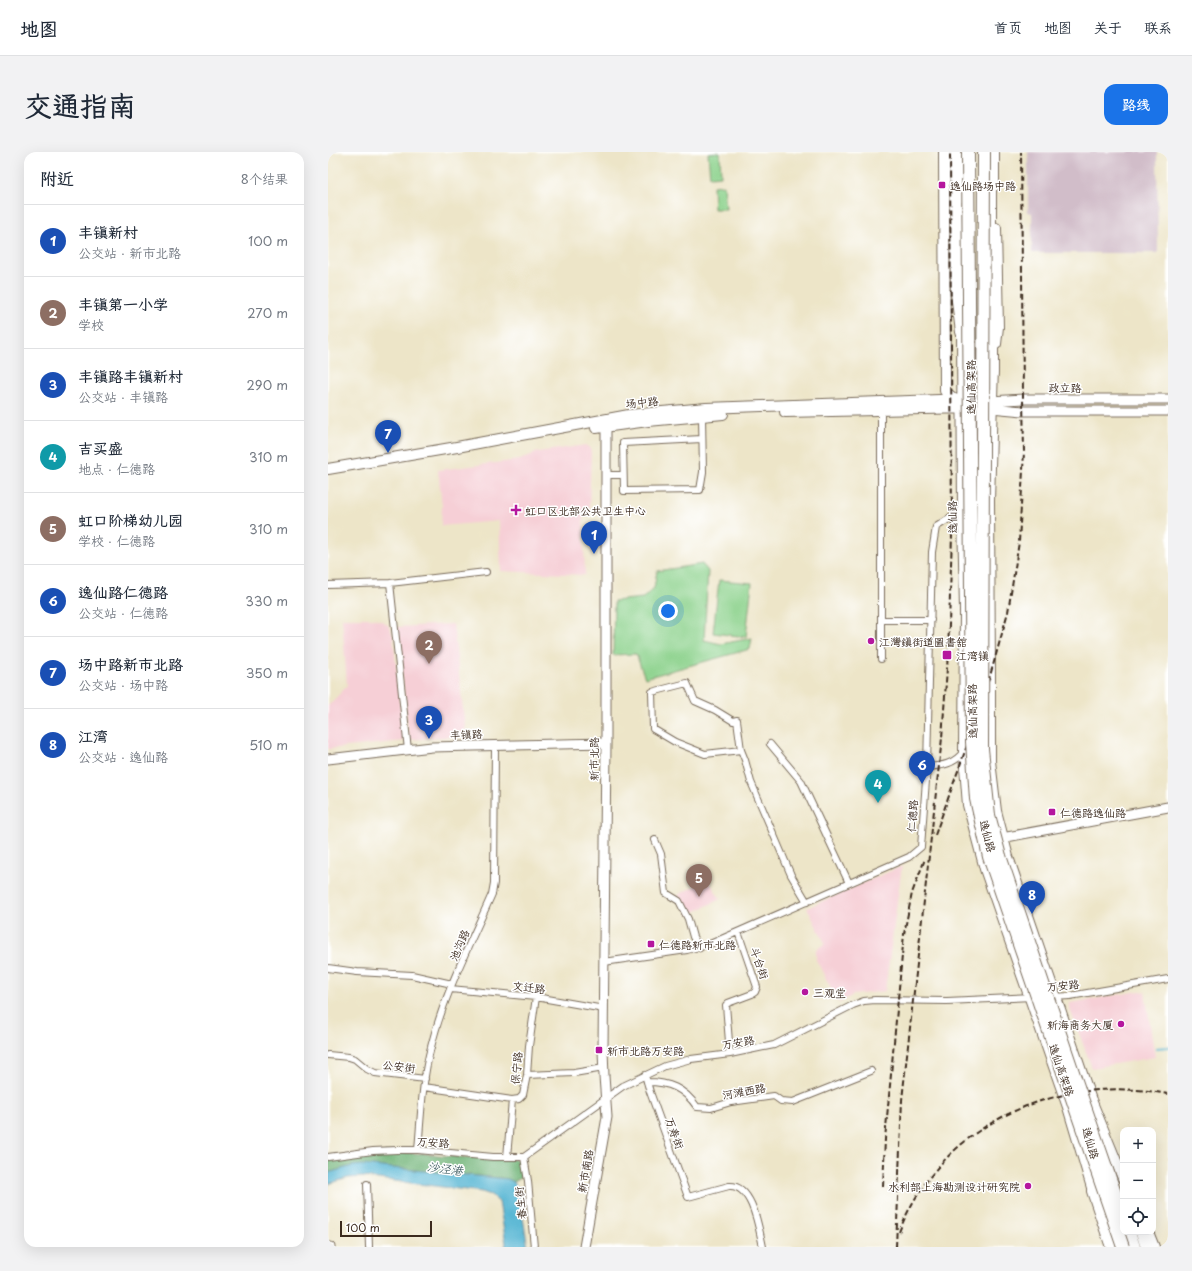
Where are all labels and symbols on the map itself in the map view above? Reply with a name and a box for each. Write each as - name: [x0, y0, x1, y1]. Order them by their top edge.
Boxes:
- place label: 逸仙路场中路: [950, 177, 1016, 194]
- marker: 逸仙路场中路: [937, 180, 947, 190]
- street label: 逸仙高架路: [962, 360, 979, 415]
- street label: 政立路: [1049, 379, 1082, 396]
- street label: 场中路: [625, 392, 659, 412]
- pin: 7: [375, 420, 401, 453]
- street label: 逸仙路: [943, 500, 961, 534]
- place label: 虹口区北部公共卫生中心: [525, 502, 646, 519]
- marker: 虹口区北部公共卫生中心: [510, 504, 522, 516]
- pin: 1: [581, 521, 607, 554]
- your location: [658, 601, 678, 621]
- pin: 2: [416, 631, 442, 664]
- place label: 江灣鎮街道圖書舘: [879, 633, 967, 650]
- marker: 江灣鎮街道圖書舘: [866, 636, 876, 646]
- place label: 江湾镇: [956, 647, 989, 664]
- marker: 江湾镇: [941, 649, 953, 661]
- street label: 逸仙高架路: [963, 683, 981, 739]
- pin: 3: [416, 706, 442, 739]
- street label: 丰镇路: [449, 725, 483, 743]
- street label: 新市北路: [585, 737, 602, 781]
- pin: 6: [909, 751, 935, 784]
- pin: 4: [865, 770, 891, 803]
- street label: 仁德路: [902, 799, 922, 833]
- place label: 仁德路逸仙路: [1060, 804, 1126, 821]
- marker: 仁德路逸仙路: [1047, 807, 1057, 817]
- street label: 逸仙路: [976, 818, 1000, 854]
- pin: 5: [686, 864, 712, 897]
- pin: 8: [1019, 881, 1045, 914]
- street label: 池沟路: [445, 926, 473, 964]
- place label: 仁德路新市北路: [659, 936, 736, 953]
- marker: 仁德路新市北路: [646, 939, 656, 949]
- street label: 斗台街: [747, 945, 774, 982]
- street label: 万安路: [1046, 975, 1080, 995]
- street label: 文迁路: [512, 977, 546, 997]
- place label: 三观堂: [813, 984, 846, 1001]
- marker: 三观堂: [800, 987, 810, 997]
- place label: 新海商务大厦: [1047, 1016, 1113, 1033]
- marker: 新海商务大厦: [1116, 1019, 1126, 1029]
- street label: 万安路: [720, 1031, 756, 1053]
- street label: 逸仙高架路: [1045, 1041, 1079, 1099]
- place label: 新市北路万安路: [607, 1042, 684, 1059]
- marker: 新市北路万安路: [594, 1045, 604, 1055]
- street label: 保宁路: [506, 1051, 526, 1085]
- street label: 公安街: [382, 1056, 417, 1077]
- street label: 河滩西路: [721, 1079, 767, 1103]
- street label: 万寿街: [661, 1115, 689, 1152]
- street label: 逸仙路: [1078, 1125, 1104, 1161]
- street label: 万安路: [416, 1132, 450, 1152]
- street label: 新市南路: [573, 1148, 597, 1194]
- water label: 沙泾港: [426, 1157, 465, 1179]
- place label: 水利部上海勘测设计研究院: [888, 1178, 1020, 1195]
- marker: 水利部上海勘测设计研究院: [1023, 1181, 1033, 1191]
- street label: 春生街: [510, 1185, 530, 1220]
- scale bar: [340, 1219, 432, 1238]

